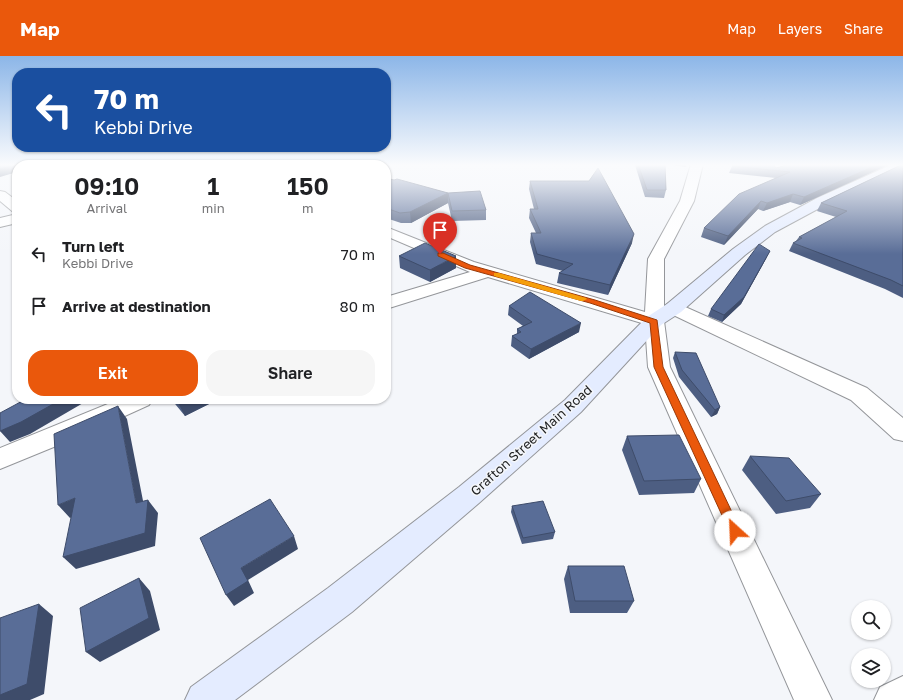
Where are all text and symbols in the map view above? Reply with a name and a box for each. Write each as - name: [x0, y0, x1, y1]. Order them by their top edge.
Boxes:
- text: Map: [20, 17, 60, 40]
- text: Map: [727, 20, 756, 37]
- text: Layers: [778, 20, 822, 37]
- text: Share: [844, 20, 883, 37]
- text: 70 m: [94, 82, 159, 115]
- icon: left: [28, 84, 80, 136]
- text: Kebbi Drive: [94, 116, 193, 138]
- text: 09:10: [74, 171, 139, 200]
- text: 1: [207, 171, 219, 200]
- text: 150: [287, 171, 329, 200]
- text: Arrival: [86, 200, 127, 216]
- text: min: [202, 200, 225, 216]
- text: m: [302, 200, 314, 216]
- pin: [423, 213, 457, 254]
- icon: arrive: [429, 219, 451, 241]
- text: Turn left: [62, 237, 124, 255]
- icon: left: [28, 243, 50, 265]
- text: 70 m: [341, 245, 375, 263]
- text: Kebbi Drive: [62, 255, 133, 271]
- icon: arrive: [28, 295, 50, 317]
- text: Arrive at destination: [62, 297, 211, 315]
- text: 80 m: [340, 297, 375, 315]
- button: Exit: [28, 350, 198, 396]
- button: Share: [206, 350, 375, 396]
- street label: Grafton Street Main Road: [467, 381, 595, 499]
- position arrow: [714, 510, 756, 552]
- map controls: [851, 600, 891, 688]
- button: search: [851, 600, 891, 640]
- button: layers: [851, 648, 891, 688]

